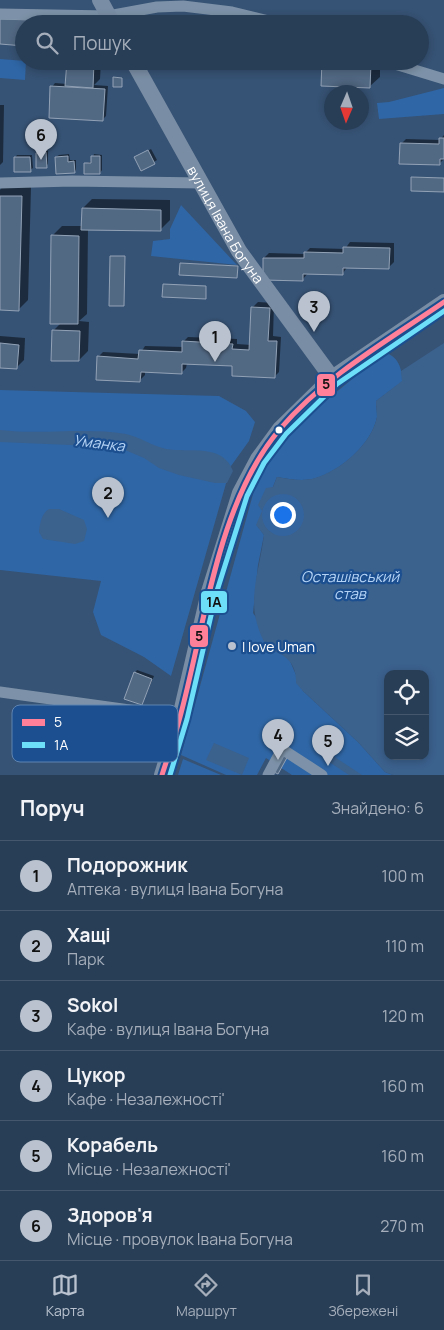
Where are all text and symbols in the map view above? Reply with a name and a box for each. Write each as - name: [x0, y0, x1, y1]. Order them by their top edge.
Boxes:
- search box: [15, 15, 429, 70]
- icon: search: [33, 29, 61, 57]
- text: Пошук: [73, 30, 131, 56]
- north arrow: [324, 85, 369, 130]
- pin: 6: [25, 119, 57, 160]
- street label: вулиця Івана Богуна: [184, 162, 269, 287]
- pin: 3: [298, 291, 330, 332]
- pin: 1: [199, 321, 231, 362]
- line badge: 5: [316, 373, 336, 397]
- text: 5: [322, 374, 330, 393]
- unlabelled marker: [274, 425, 284, 435]
- water label: Уманка: [72, 429, 127, 457]
- pin: 2: [92, 477, 124, 518]
- your location: [270, 502, 296, 528]
- water label: Осташівський став: [301, 566, 401, 604]
- line badge: 1А: [200, 590, 228, 614]
- text: 1А: [206, 592, 222, 611]
- line badge: 5: [189, 624, 209, 648]
- text: 5: [195, 626, 203, 645]
- place label: I love Uman: [242, 637, 315, 656]
- marker: I love Uman: [226, 640, 238, 652]
- map controls: [384, 670, 429, 760]
- button: locate: [384, 670, 429, 715]
- legend: [12, 705, 178, 762]
- text: 5: [54, 712, 62, 731]
- button: layers: [384, 715, 429, 760]
- pin: 4: [262, 719, 294, 760]
- pin: 5: [312, 725, 344, 766]
- text: 1А: [54, 735, 68, 754]
- text: Поруч: [20, 794, 85, 822]
- text: Знайдено: 6: [331, 797, 424, 819]
- text: Подорожник: [67, 852, 188, 878]
- text: 1: [32, 865, 40, 887]
- text: 100 m: [381, 865, 424, 887]
- text: Аптека · вулиця Івана Богуна: [67, 878, 283, 900]
- text: Хащі: [67, 922, 111, 948]
- text: 2: [31, 935, 41, 957]
- text: 110 m: [385, 935, 424, 957]
- text: Парк: [67, 948, 104, 970]
- text: Sokol: [67, 992, 118, 1018]
- text: 3: [31, 1005, 41, 1027]
- text: 120 m: [382, 1005, 424, 1027]
- text: Кафе · вулиця Івана Богуна: [67, 1018, 269, 1040]
- text: Цукор: [67, 1062, 125, 1088]
- text: 4: [31, 1075, 41, 1097]
- text: 160 m: [381, 1075, 424, 1097]
- text: Кафе · Незалежності': [67, 1088, 225, 1110]
- text: Корабель: [67, 1132, 158, 1158]
- text: 5: [31, 1145, 41, 1167]
- text: 160 m: [381, 1145, 424, 1167]
- text: Місце · Незалежності': [67, 1158, 231, 1180]
- text: Здоров'я: [67, 1202, 153, 1228]
- text: 6: [31, 1215, 41, 1237]
- text: 270 m: [380, 1215, 424, 1237]
- text: Місце · провулок Івана Богуна: [67, 1228, 293, 1250]
- tab: Карта: [46, 1271, 85, 1320]
- tab: Маршрут: [176, 1271, 237, 1320]
- tab: Збережені: [328, 1271, 398, 1320]

